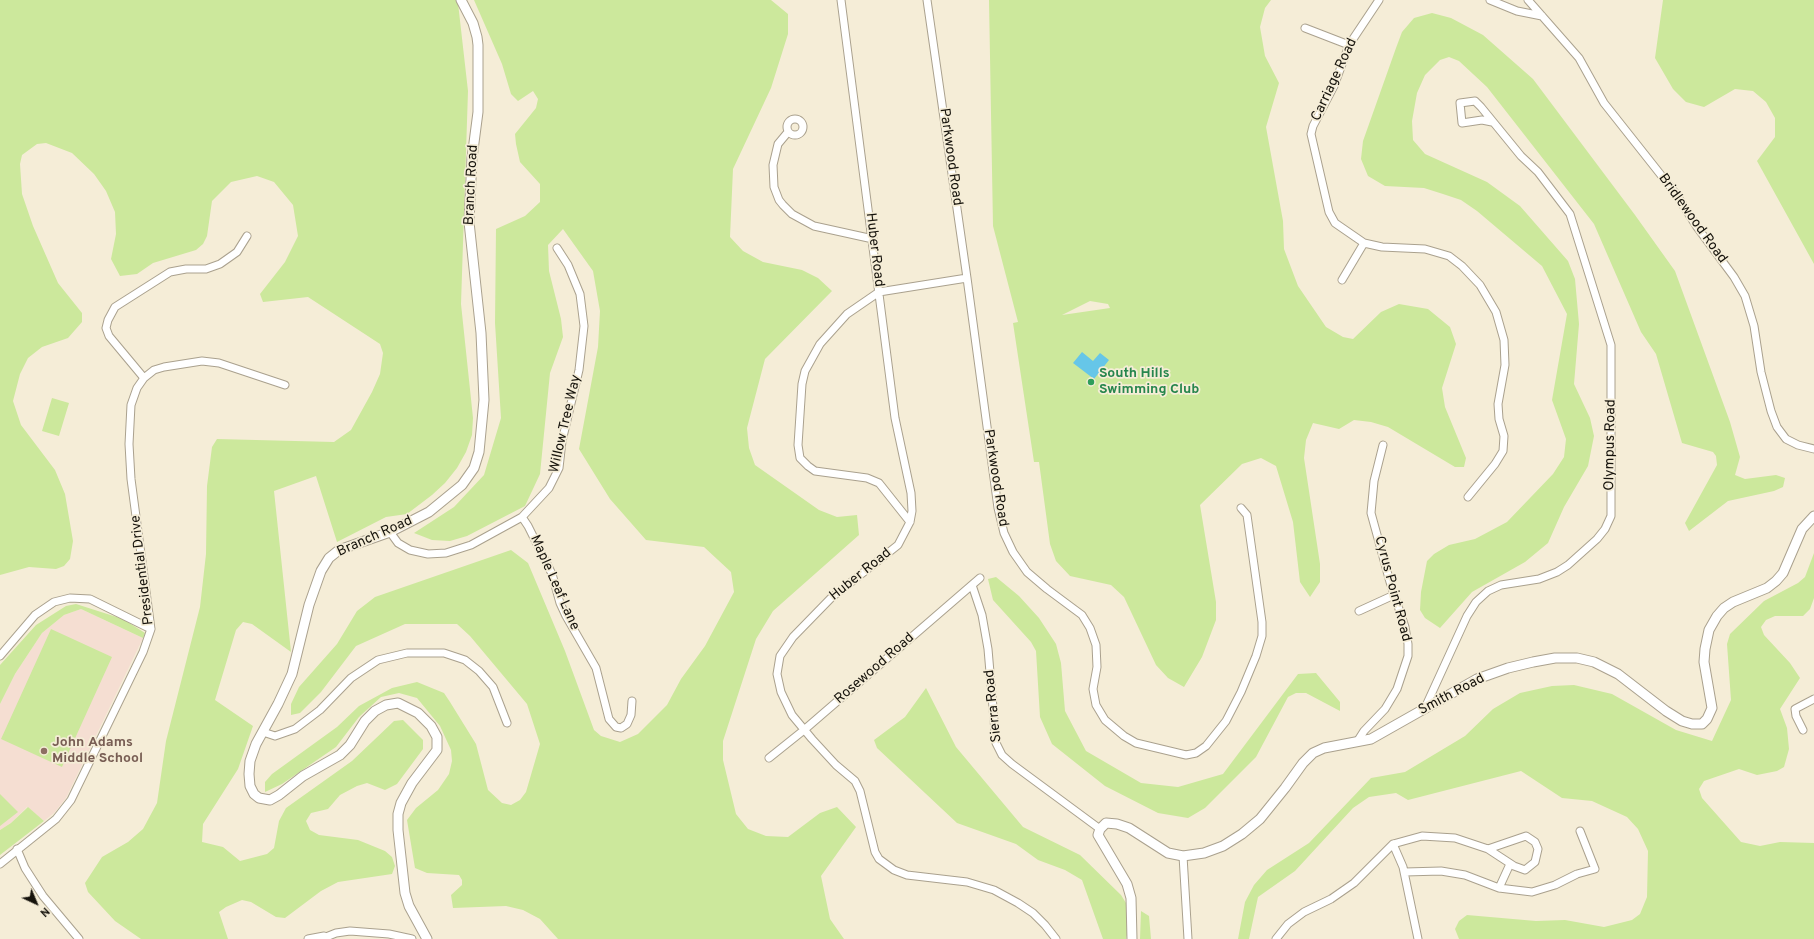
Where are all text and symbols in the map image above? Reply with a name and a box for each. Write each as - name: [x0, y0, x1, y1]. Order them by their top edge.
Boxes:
- street label: Carriage Road: [1308, 36, 1362, 124]
- street label: Parkwood Road: [935, 107, 965, 207]
- street label: Branch Road: [462, 144, 482, 226]
- street label: Bridlewood Road: [1654, 171, 1730, 267]
- street label: Huber Road: [861, 212, 887, 288]
- place label: South Hills Swimming Club: [1099, 366, 1199, 398]
- street label: Willow Tree Way: [547, 373, 585, 475]
- marker: South Hills Swimming Club: [1086, 377, 1096, 387]
- street label: Olympus Road: [1602, 399, 1620, 491]
- street label: Parkwood Road: [979, 428, 1011, 528]
- street label: Branch Road: [335, 513, 415, 561]
- street label: Presidential Drive: [128, 514, 158, 626]
- street label: Maple Leaf Lane: [526, 533, 582, 633]
- street label: Cyrus Point Road: [1370, 534, 1414, 644]
- street label: Huber Road: [827, 545, 895, 605]
- street label: Rosewood Road: [832, 630, 918, 708]
- street label: Sierra Road: [982, 669, 1006, 743]
- street label: Smith Road: [1416, 671, 1488, 719]
- place label: John Adams Middle School: [52, 735, 143, 768]
- marker: John Adams Middle School: [39, 746, 49, 756]
- north arrow: [16, 883, 56, 923]
- text: N: [37, 904, 52, 919]

